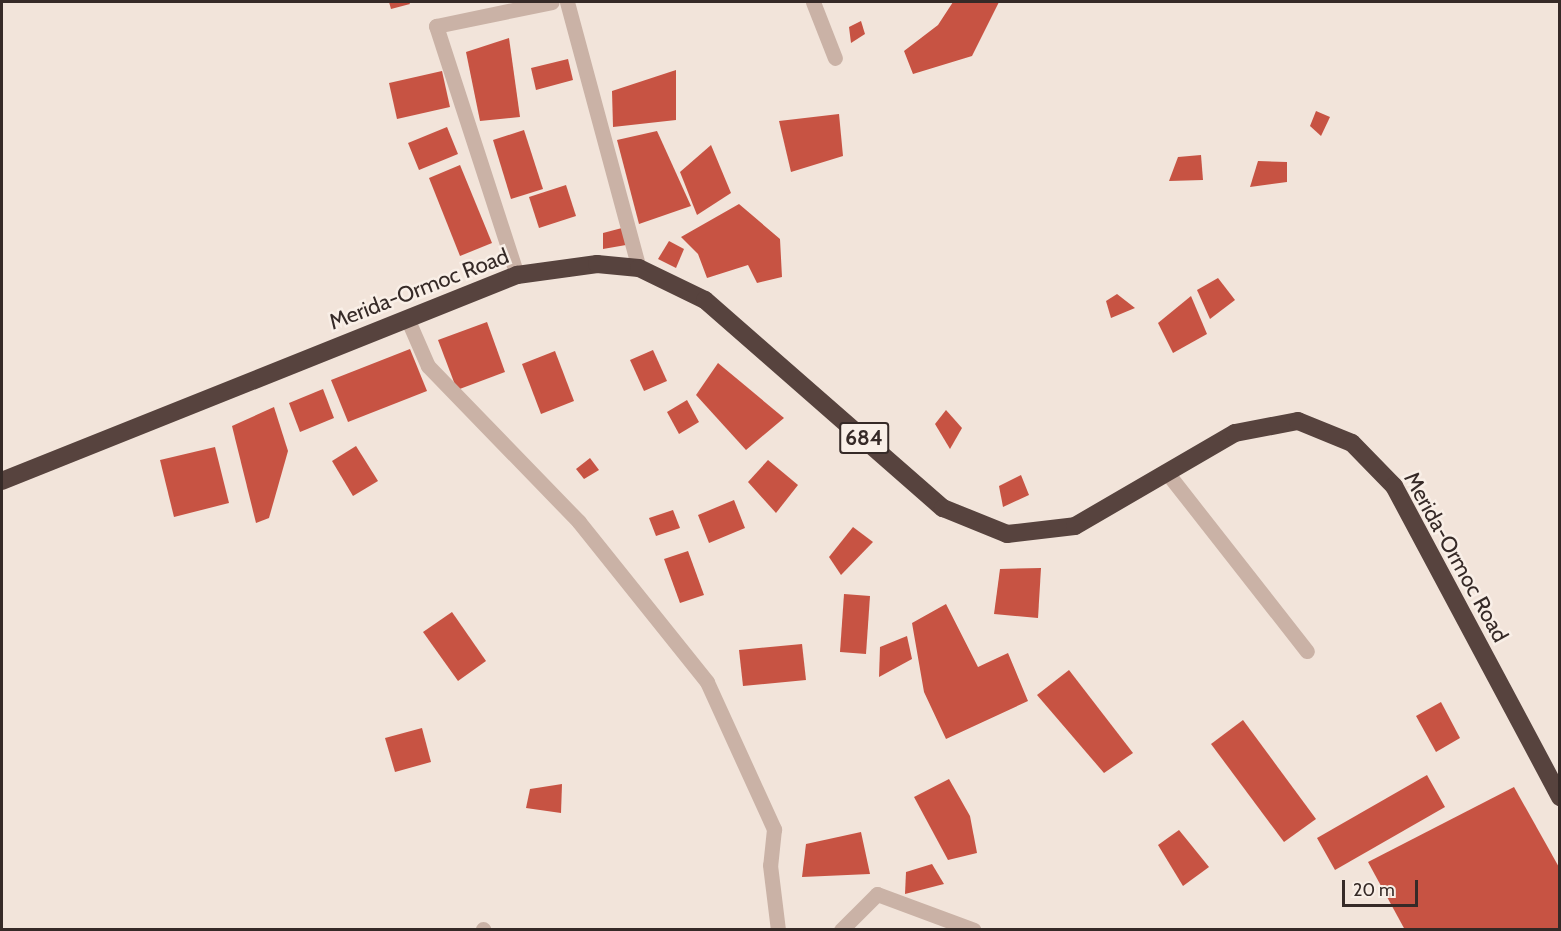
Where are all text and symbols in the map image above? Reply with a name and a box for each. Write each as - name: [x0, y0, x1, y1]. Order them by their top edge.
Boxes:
- street label: Merida-Ormoc Road: [325, 243, 513, 335]
- road number: 684: [838, 420, 890, 456]
- street label: Merida-Ormoc Road: [1398, 467, 1514, 647]
- scale bar: [1345, 868, 1422, 906]
- text: 20 m: [1353, 879, 1395, 901]

